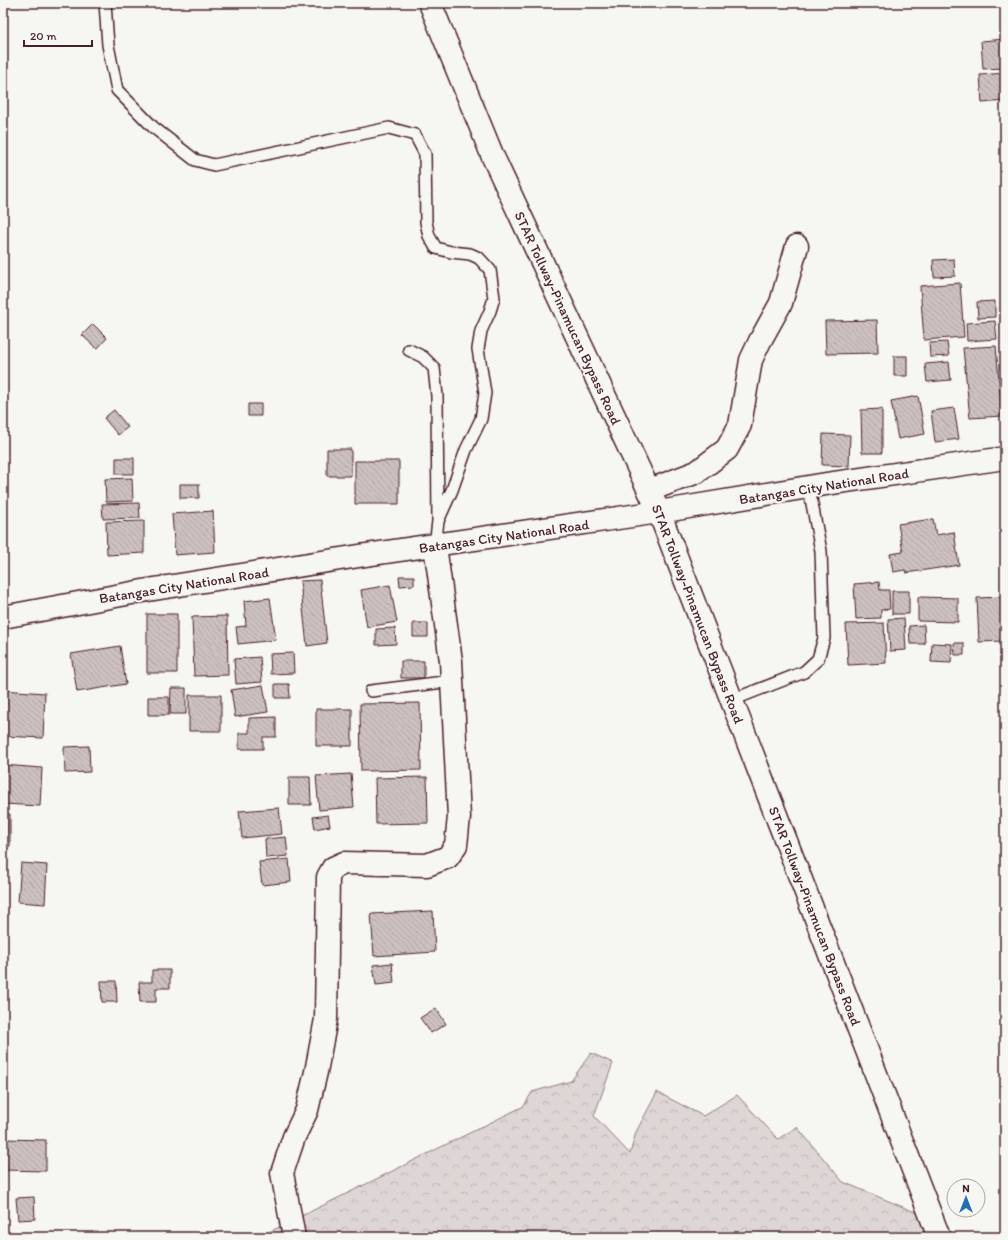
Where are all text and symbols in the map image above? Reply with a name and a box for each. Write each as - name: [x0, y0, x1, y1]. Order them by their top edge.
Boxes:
- scale bar: [24, 22, 92, 48]
- text: 20 m: [30, 29, 57, 43]
- street label: STAR Tollway-Pinamucan Bypass Road: [511, 209, 625, 428]
- street label: Batangas City National Road: [738, 465, 910, 508]
- street label: STAR Tollway-Pinamucan Bypass Road: [648, 502, 747, 726]
- street label: Batangas City National Road: [418, 516, 591, 557]
- street label: Batangas City National Road: [98, 564, 270, 607]
- street label: STAR Tollway-Pinamucan Bypass Road: [765, 804, 864, 1028]
- north arrow: [946, 1178, 986, 1218]
- text: N: [962, 1182, 970, 1195]

